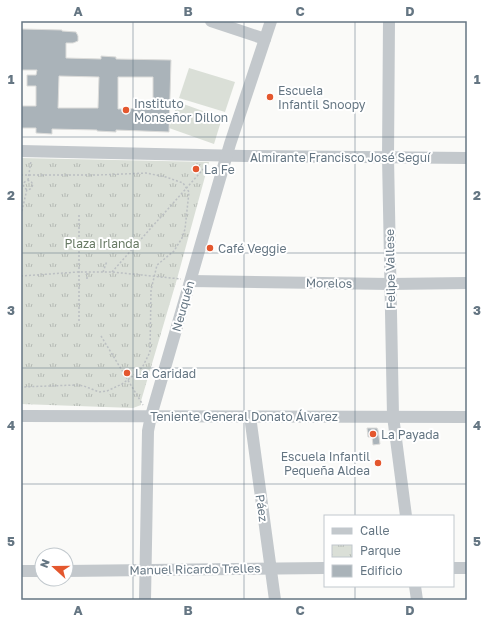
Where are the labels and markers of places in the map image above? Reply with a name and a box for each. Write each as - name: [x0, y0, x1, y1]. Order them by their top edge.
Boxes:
- place label: Escuela Infantil Snoopy: [278, 83, 366, 112]
- marker: Escuela Infantil Snoopy: [265, 92, 275, 102]
- place label: Instituto Monseñor Dillon: [134, 96, 228, 125]
- marker: Instituto Monseñor Dillon: [121, 105, 131, 115]
- place label: La Fe: [204, 162, 235, 177]
- marker: La Fe: [191, 164, 201, 174]
- place label: Café Veggie: [218, 241, 286, 256]
- marker: Café Veggie: [205, 243, 215, 253]
- place label: La Caridad: [135, 366, 196, 381]
- marker: La Caridad: [122, 368, 132, 378]
- place label: La Payada: [381, 427, 439, 442]
- marker: La Payada: [368, 429, 378, 439]
- place label: Escuela Infantil Pequeña Aldea: [281, 449, 370, 478]
- marker: Escuela Infantil Pequeña Aldea: [373, 458, 383, 468]

